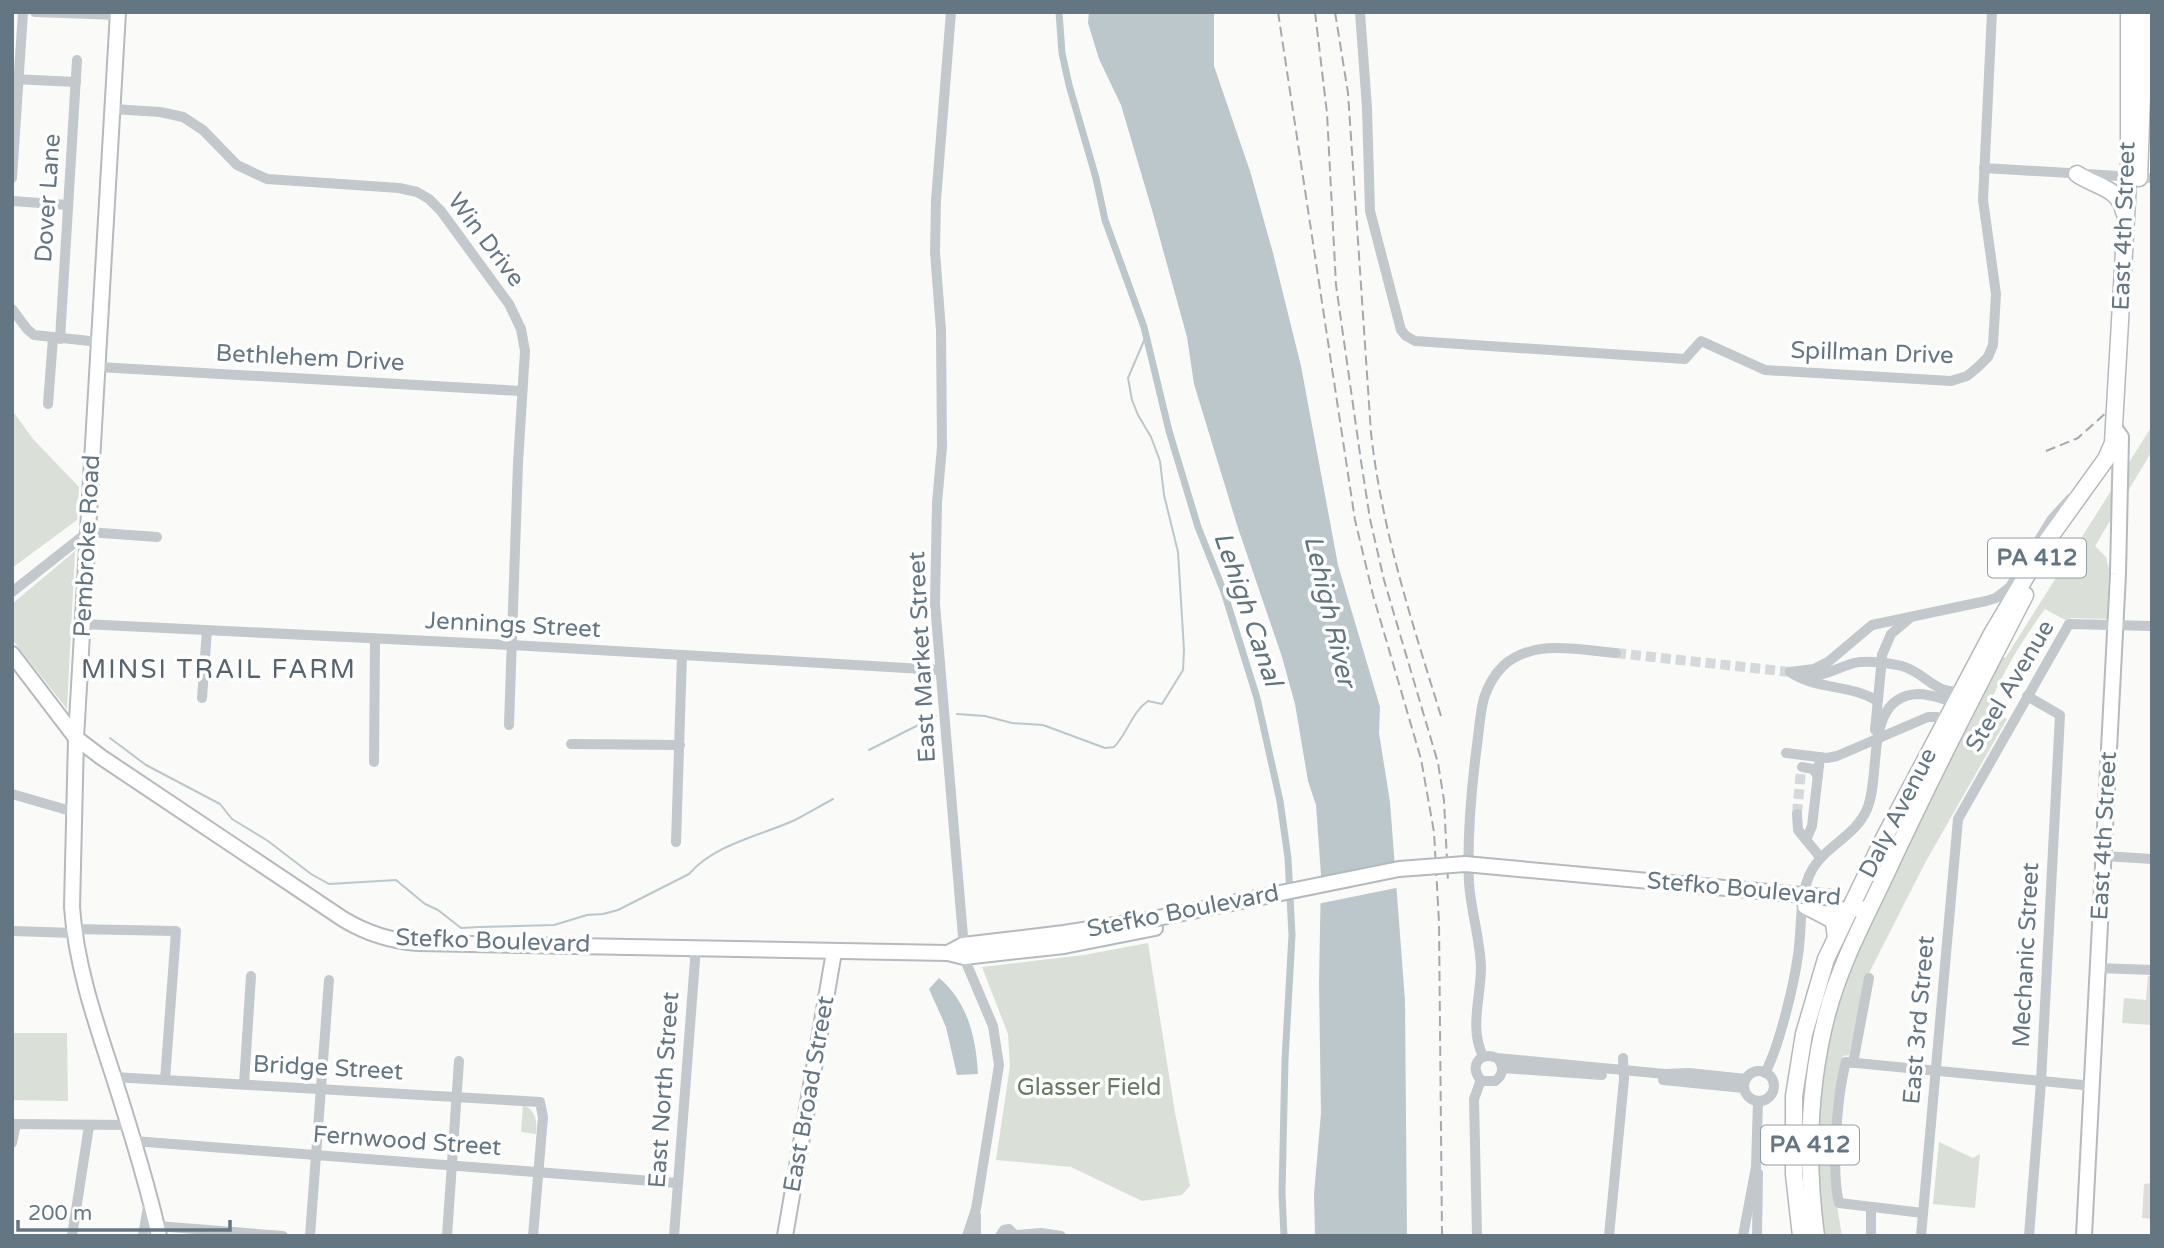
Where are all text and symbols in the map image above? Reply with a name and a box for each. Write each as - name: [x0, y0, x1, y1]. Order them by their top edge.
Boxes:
- street label: Dover Lane: [29, 133, 67, 263]
- street label: East 4th Street: [2107, 141, 2141, 311]
- street label: Win Drive: [441, 187, 531, 293]
- street label: Spillman Drive: [1790, 336, 1954, 370]
- street label: Bethlehem Drive: [215, 339, 405, 377]
- street label: Pembroke Road: [68, 454, 106, 638]
- water label: Lehigh Canal: [1207, 528, 1290, 693]
- water label: Lehigh River: [1298, 532, 1363, 693]
- road number: PA 412: [1988, 538, 2086, 578]
- street label: East Market Street: [902, 550, 942, 764]
- street label: Jennings Street: [424, 606, 602, 644]
- street label: Steel Avenue: [1959, 615, 2061, 757]
- district label: MINSI TRAIL FARM: [81, 654, 357, 685]
- street label: Daly Avenue: [1853, 743, 1943, 883]
- street label: East 4th Street: [2085, 751, 2123, 921]
- street label: Mechanic Street: [2007, 862, 2045, 1048]
- street label: Stefko Boulevard: [1646, 866, 1842, 912]
- street label: Stefko Boulevard: [1085, 878, 1281, 944]
- street label: Stefko Boulevard: [395, 923, 591, 959]
- street label: East 3rd Street: [1897, 934, 1941, 1106]
- street label: East North Street: [643, 991, 685, 1189]
- street label: East Broad Street: [777, 994, 841, 1194]
- street label: Bridge Street: [252, 1050, 404, 1086]
- park label: Glasser Field: [1017, 1073, 1161, 1102]
- street label: Fernwood Street: [312, 1120, 502, 1162]
- road number: PA 412: [1761, 1126, 1859, 1164]
- scale bar: [18, 1188, 229, 1232]
- text: 200 m: [28, 1201, 92, 1226]

